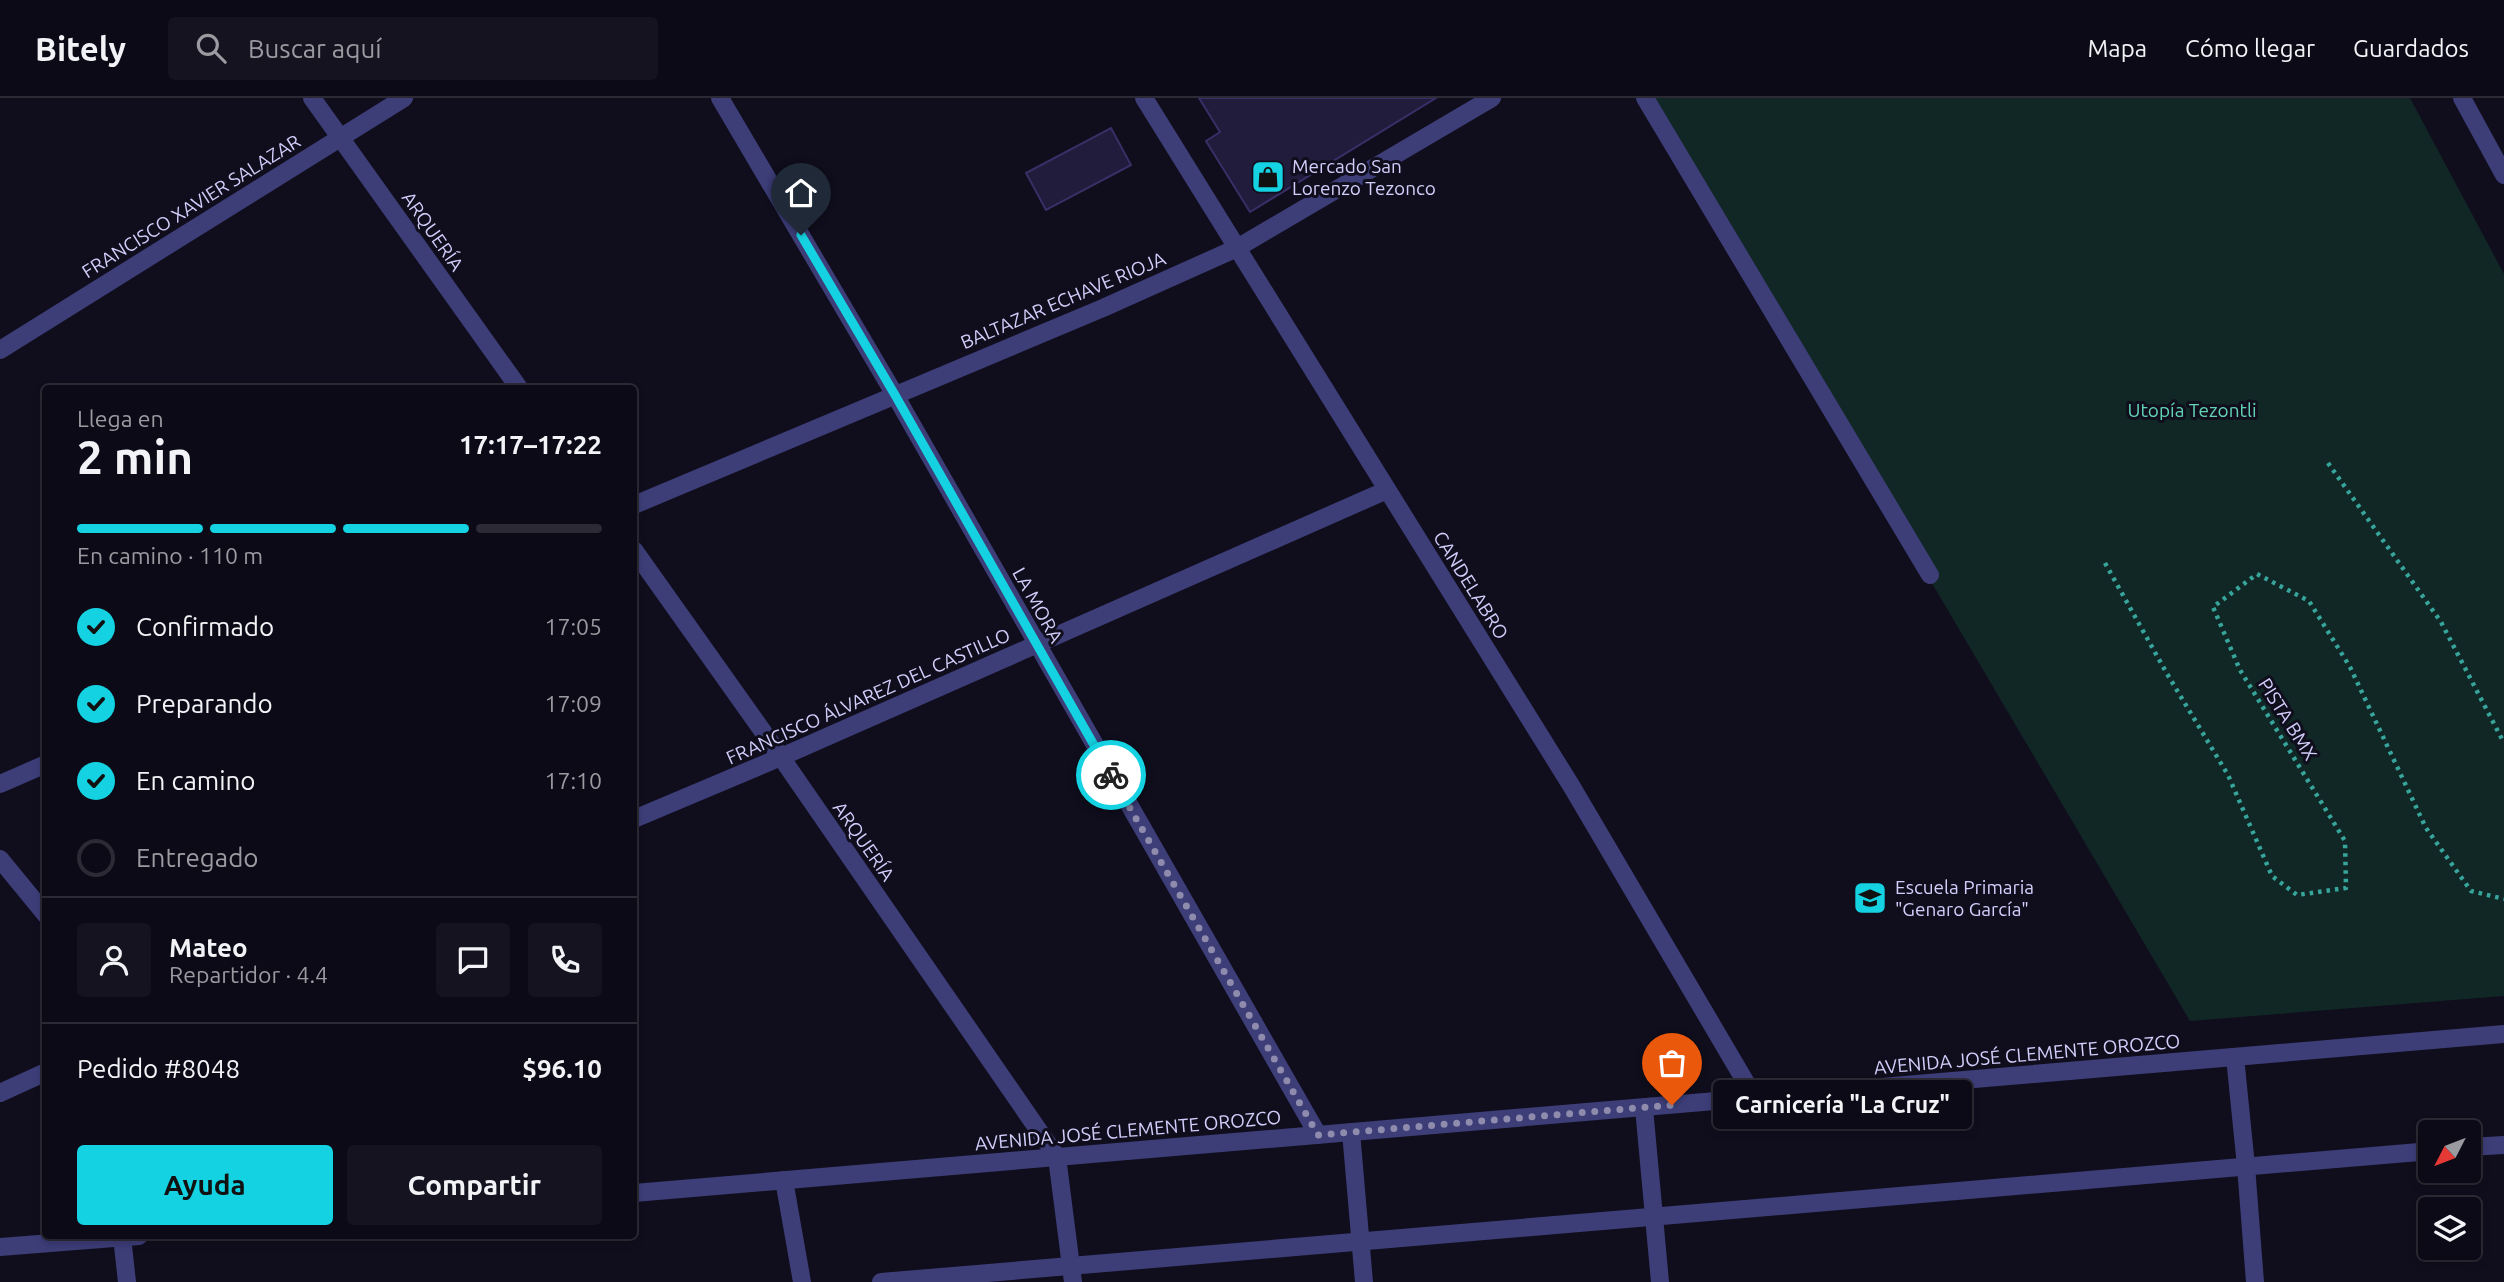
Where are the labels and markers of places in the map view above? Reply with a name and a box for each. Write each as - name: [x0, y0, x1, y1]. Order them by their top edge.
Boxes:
- place label: Mercado San Lorenzo Tezonco: [1292, 155, 1436, 199]
- shop icon: Mercado San Lorenzo Tezonco: [1249, 158, 1287, 196]
- pin: [771, 163, 831, 235]
- place label: Escuela Primaria "Genaro García": [1895, 876, 2034, 920]
- school or university icon: Escuela Primaria "Genaro García": [1851, 879, 1889, 917]
- pin: [1642, 1033, 1702, 1105]
- callout: Carnicería "La Cruz": [1714, 1080, 1973, 1130]

